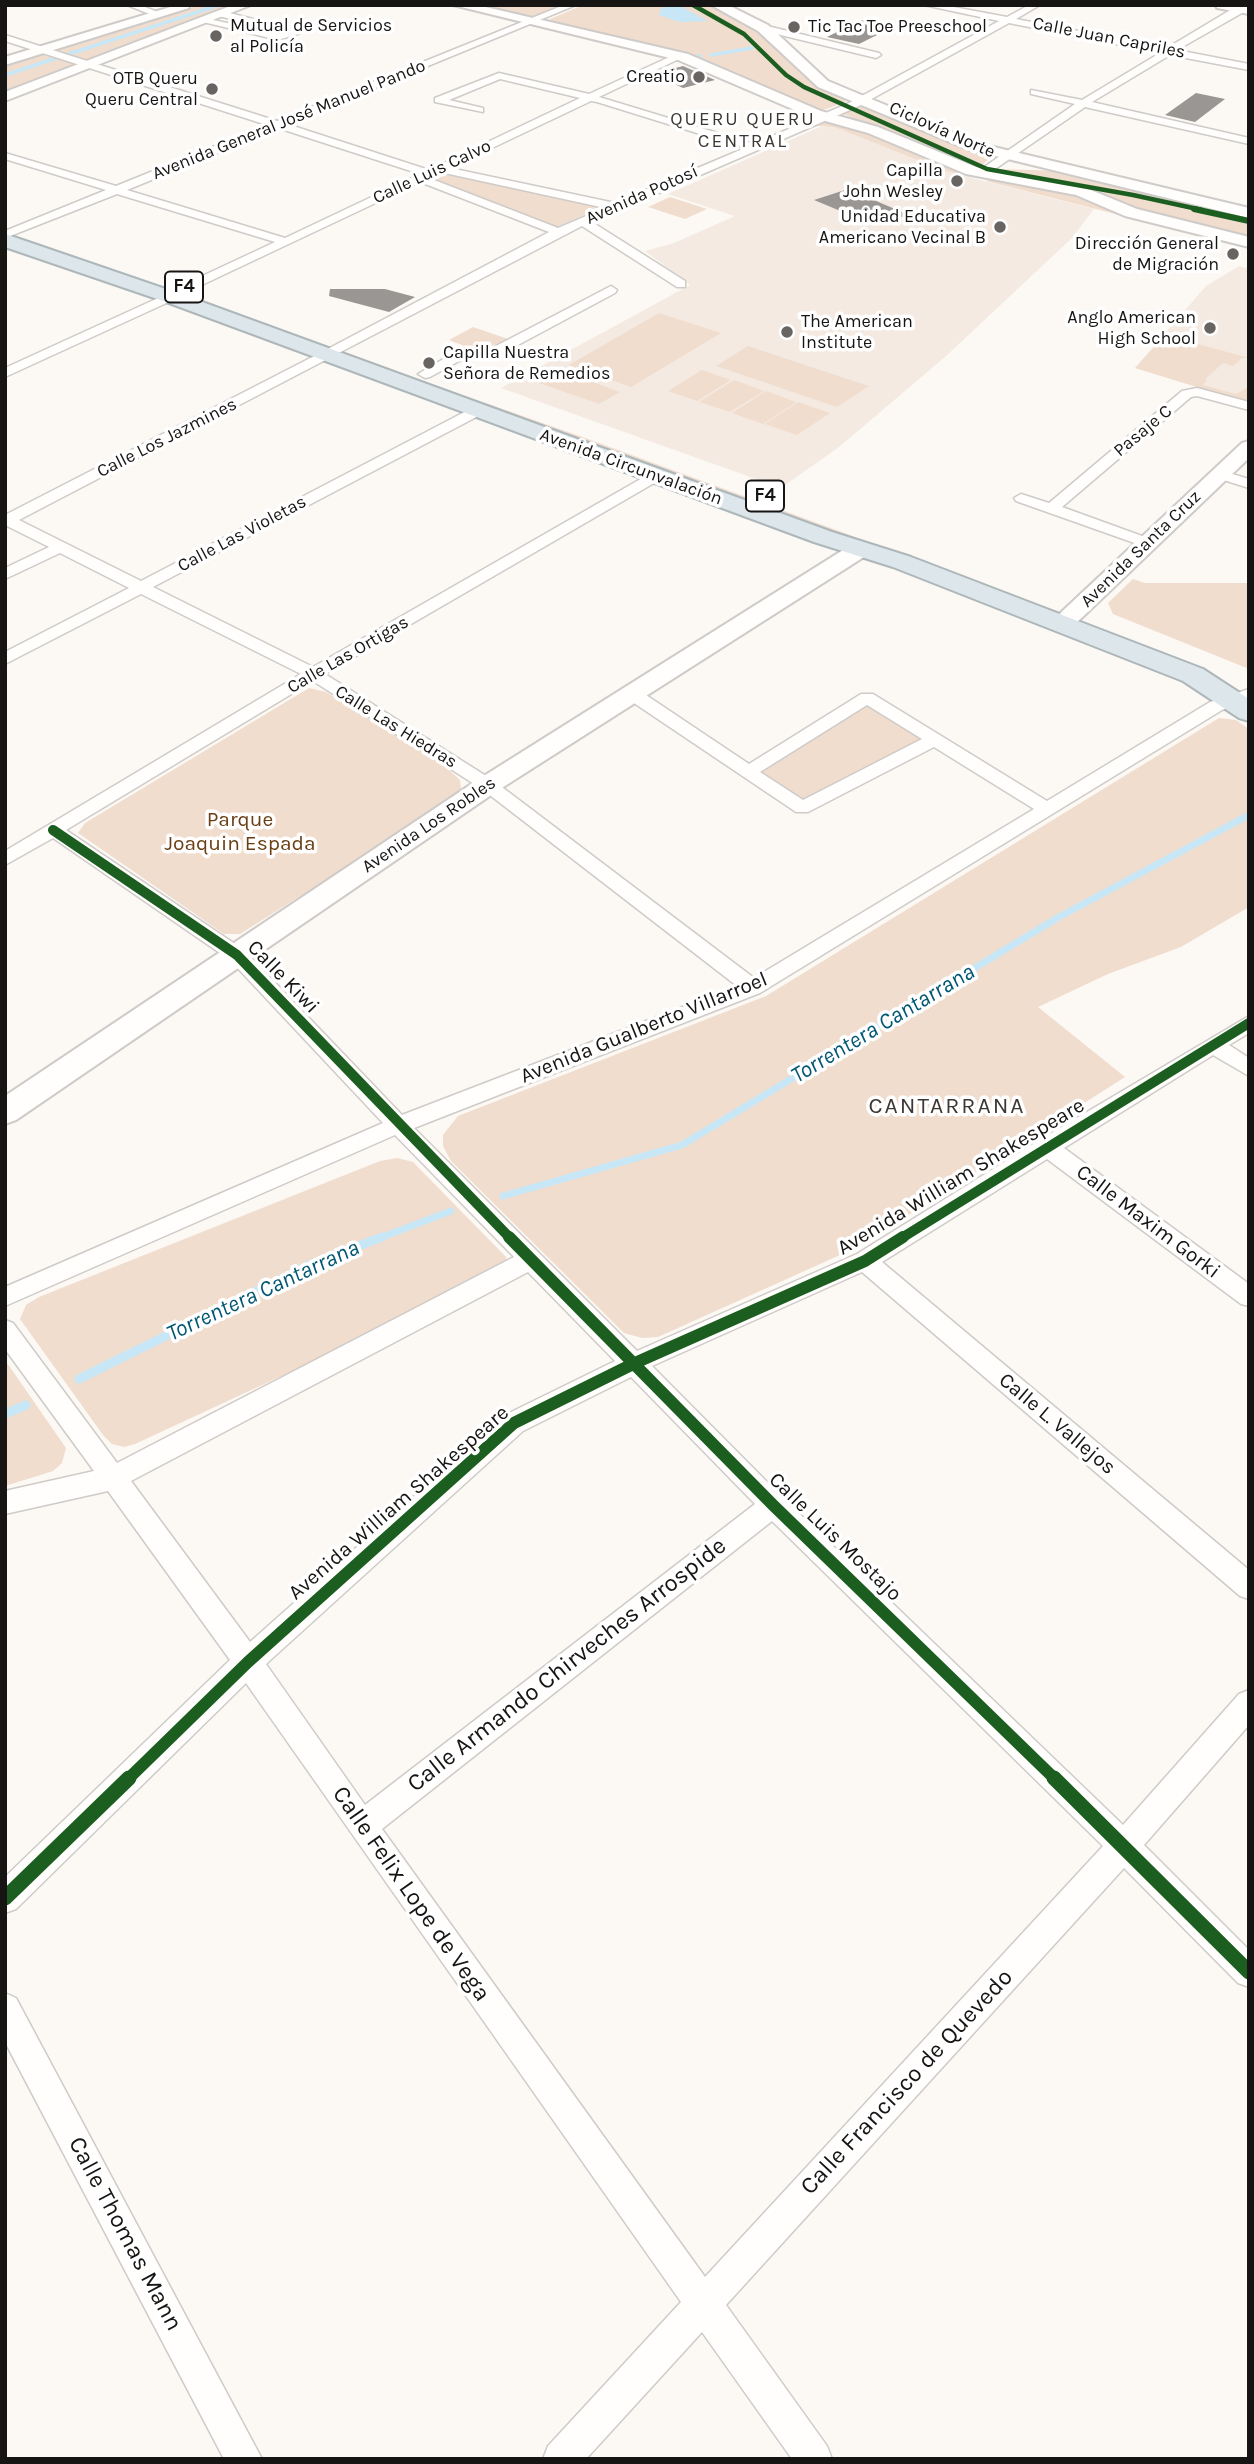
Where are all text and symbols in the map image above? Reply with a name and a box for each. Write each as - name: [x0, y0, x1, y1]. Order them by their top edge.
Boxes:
- street label: Calle Juan Capriles: [1031, 13, 1187, 63]
- place label: Mutual de Servicios al Policía: [230, 15, 392, 58]
- place label: Tic Tac Toe Preeschool: [808, 16, 987, 38]
- marker: Tic Tac Toe Preeschool: [786, 19, 802, 35]
- marker: Mutual de Servicios al Policía: [208, 28, 224, 44]
- street label: Avenida General José Manuel Pando: [149, 55, 429, 185]
- place label: Creatio: [626, 66, 685, 88]
- place label: OTB Queru Queru Central: [85, 68, 198, 110]
- marker: Creatio: [691, 69, 707, 85]
- marker: OTB Queru Queru Central: [204, 81, 220, 97]
- street label: Ciclovía Norte: [886, 97, 998, 163]
- district label: QUERU QUERU CENTRAL: [672, 109, 814, 153]
- street label: Calle Luis Calvo: [370, 135, 494, 209]
- place label: Capilla John Wesley: [843, 160, 943, 202]
- street label: Avenida Potosí: [583, 161, 701, 229]
- marker: Capilla John Wesley: [949, 173, 965, 189]
- place label: Unidad Educativa Americano Vecinal B: [819, 206, 986, 248]
- marker: Unidad Educativa Americano Vecinal B: [992, 219, 1008, 235]
- place label: Dirección General de Migración: [1075, 233, 1219, 276]
- marker: Dirección General de Migración: [1225, 246, 1241, 262]
- road number: F4: [165, 272, 203, 302]
- place label: Anglo American High School: [1067, 307, 1196, 350]
- place label: The American Institute: [801, 311, 913, 354]
- marker: Anglo American High School: [1202, 320, 1218, 336]
- marker: The American Institute: [779, 324, 795, 340]
- place label: Capilla Nuestra Señora de Remedios: [443, 342, 610, 384]
- marker: Capilla Nuestra Señora de Remedios: [421, 355, 437, 371]
- street label: Calle Los Jazmines: [93, 393, 241, 483]
- street label: Pasaje C: [1109, 400, 1177, 462]
- street label: Avenida Circunvalación: [537, 424, 725, 510]
- road number: F4: [746, 481, 784, 512]
- street label: Avenida Santa Cruz: [1076, 486, 1206, 612]
- street label: Calle Las Violetas: [174, 491, 310, 577]
- street label: Calle Las Ortigas: [284, 612, 412, 698]
- street label: Calle Las Hiedras: [331, 681, 461, 773]
- street label: Avenida Los Robles: [358, 772, 500, 878]
- park label: Parque Joaquin Espada: [164, 807, 316, 857]
- street label: Calle Kiwi: [242, 935, 324, 1019]
- water label: Torrentera Cantarrana: [786, 958, 980, 1090]
- street label: Avenida Gualberto Villarroel: [517, 967, 771, 1089]
- district label: CANTARRANA: [870, 1092, 1024, 1120]
- street label: Avenida William Shakespeare: [833, 1093, 1089, 1261]
- street label: Calle Maxim Gorki: [1071, 1160, 1225, 1284]
- water label: Torrentera Cantarrana: [162, 1234, 364, 1348]
- street label: Calle L. Vallejos: [993, 1368, 1121, 1480]
- street label: Avenida William Shakespeare: [284, 1400, 514, 1606]
- street label: Calle Luis Mostajo: [763, 1467, 907, 1607]
- street label: Calle Armando Chirveches Arrospide: [402, 1532, 732, 1798]
- street label: Calle Felix Lope de Vega: [326, 1781, 496, 2007]
- street label: Calle Francisco de Quevedo: [795, 1963, 1019, 2201]
- street label: Calle Thomas Mann: [62, 2132, 188, 2336]

